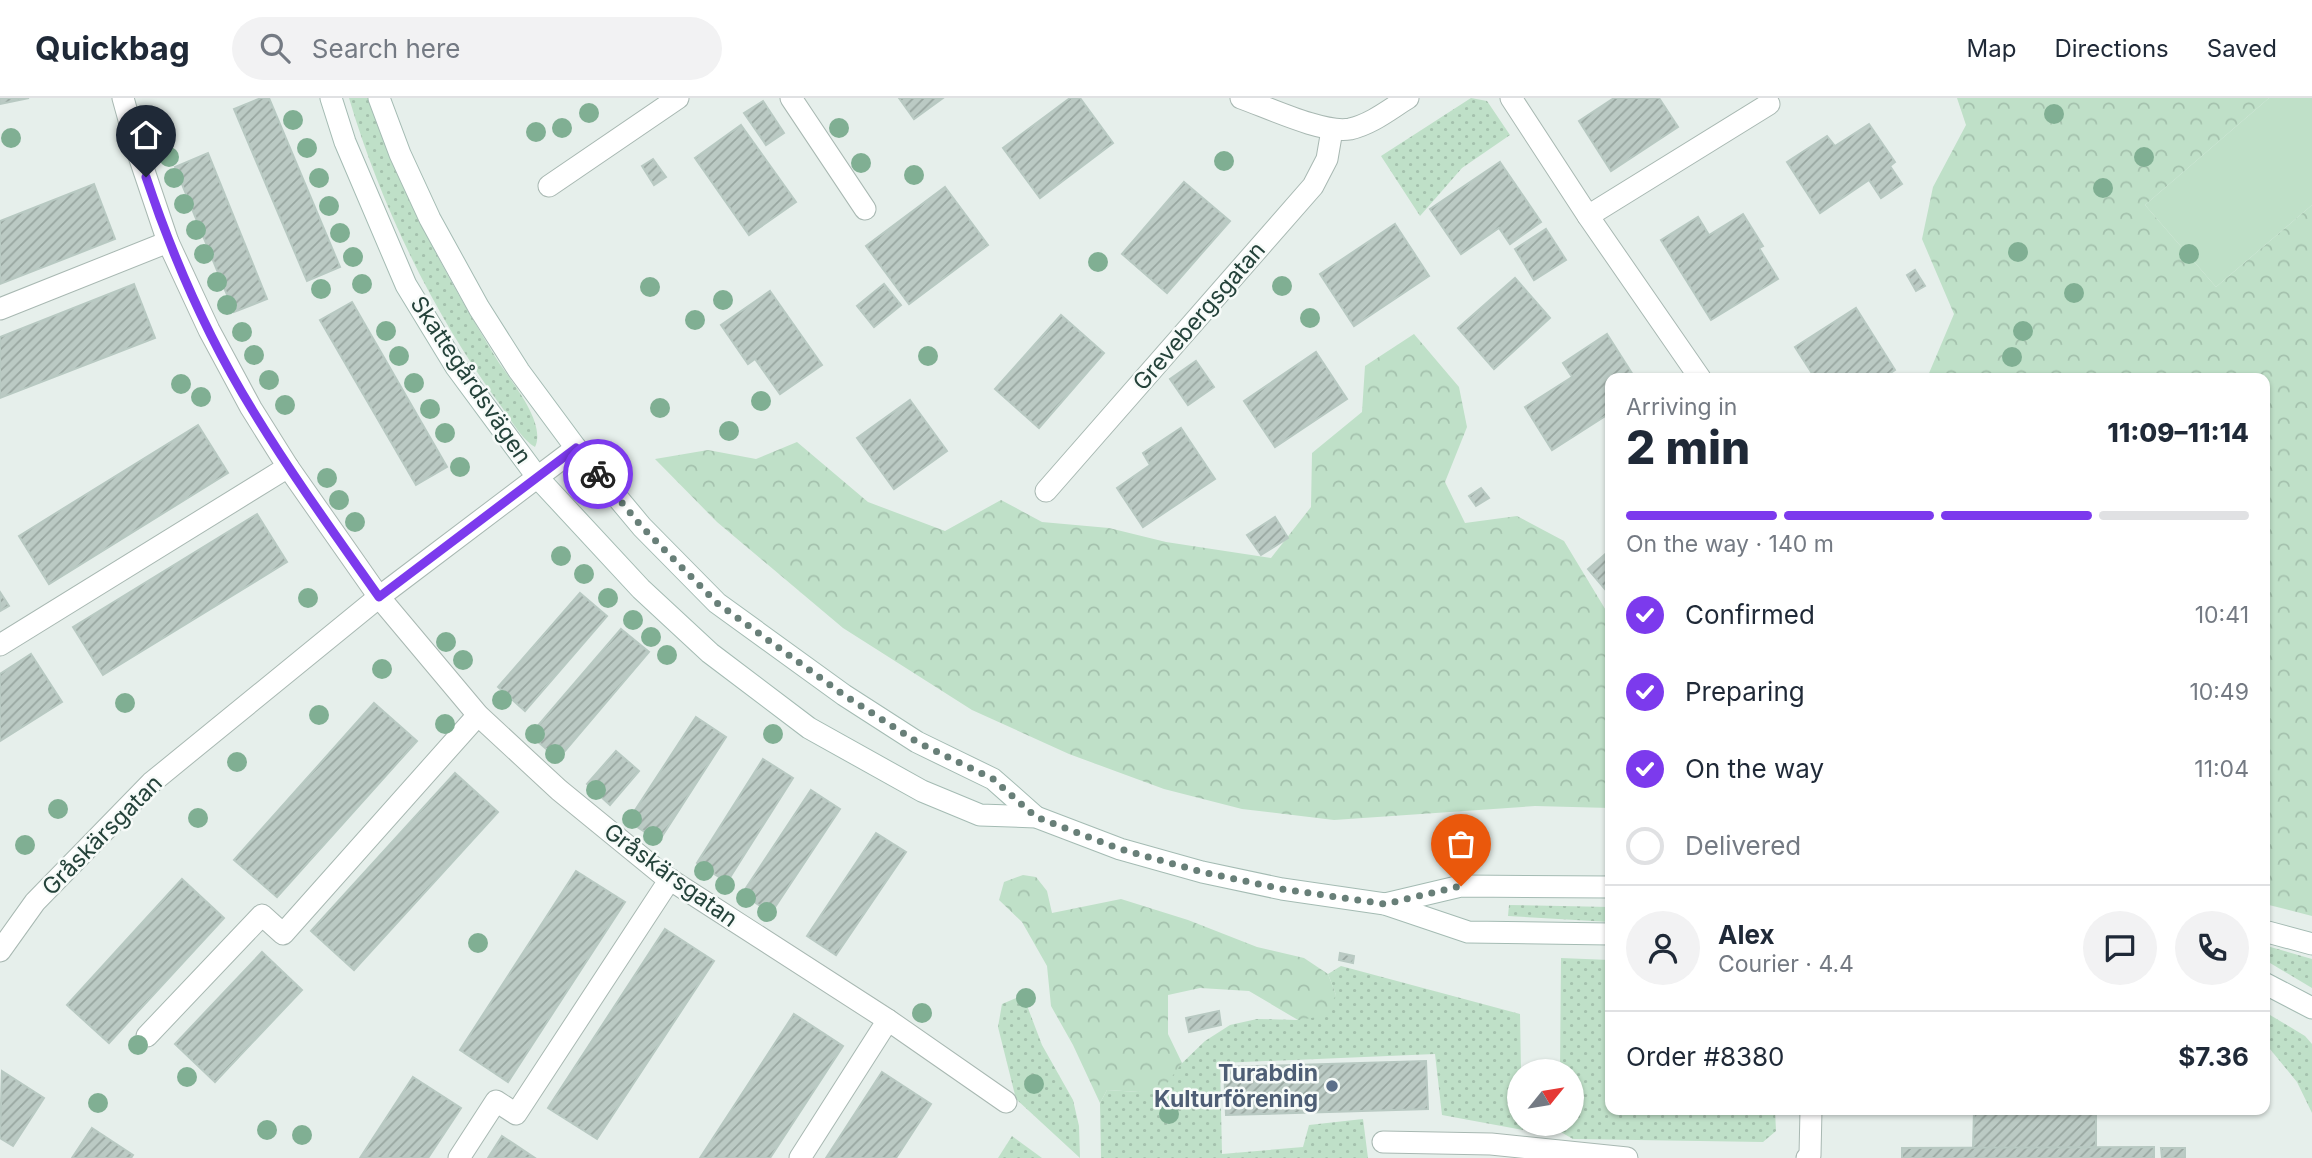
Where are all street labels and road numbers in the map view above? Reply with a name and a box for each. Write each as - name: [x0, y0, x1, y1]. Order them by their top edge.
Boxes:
- street label: Grevebergsgatan: [1127, 236, 1271, 396]
- street label: Skattegårdsvägen: [405, 291, 537, 469]
- street label: Gråskärsgatan: [36, 769, 168, 901]
- street label: Gråskärsgatan: [599, 817, 743, 933]

